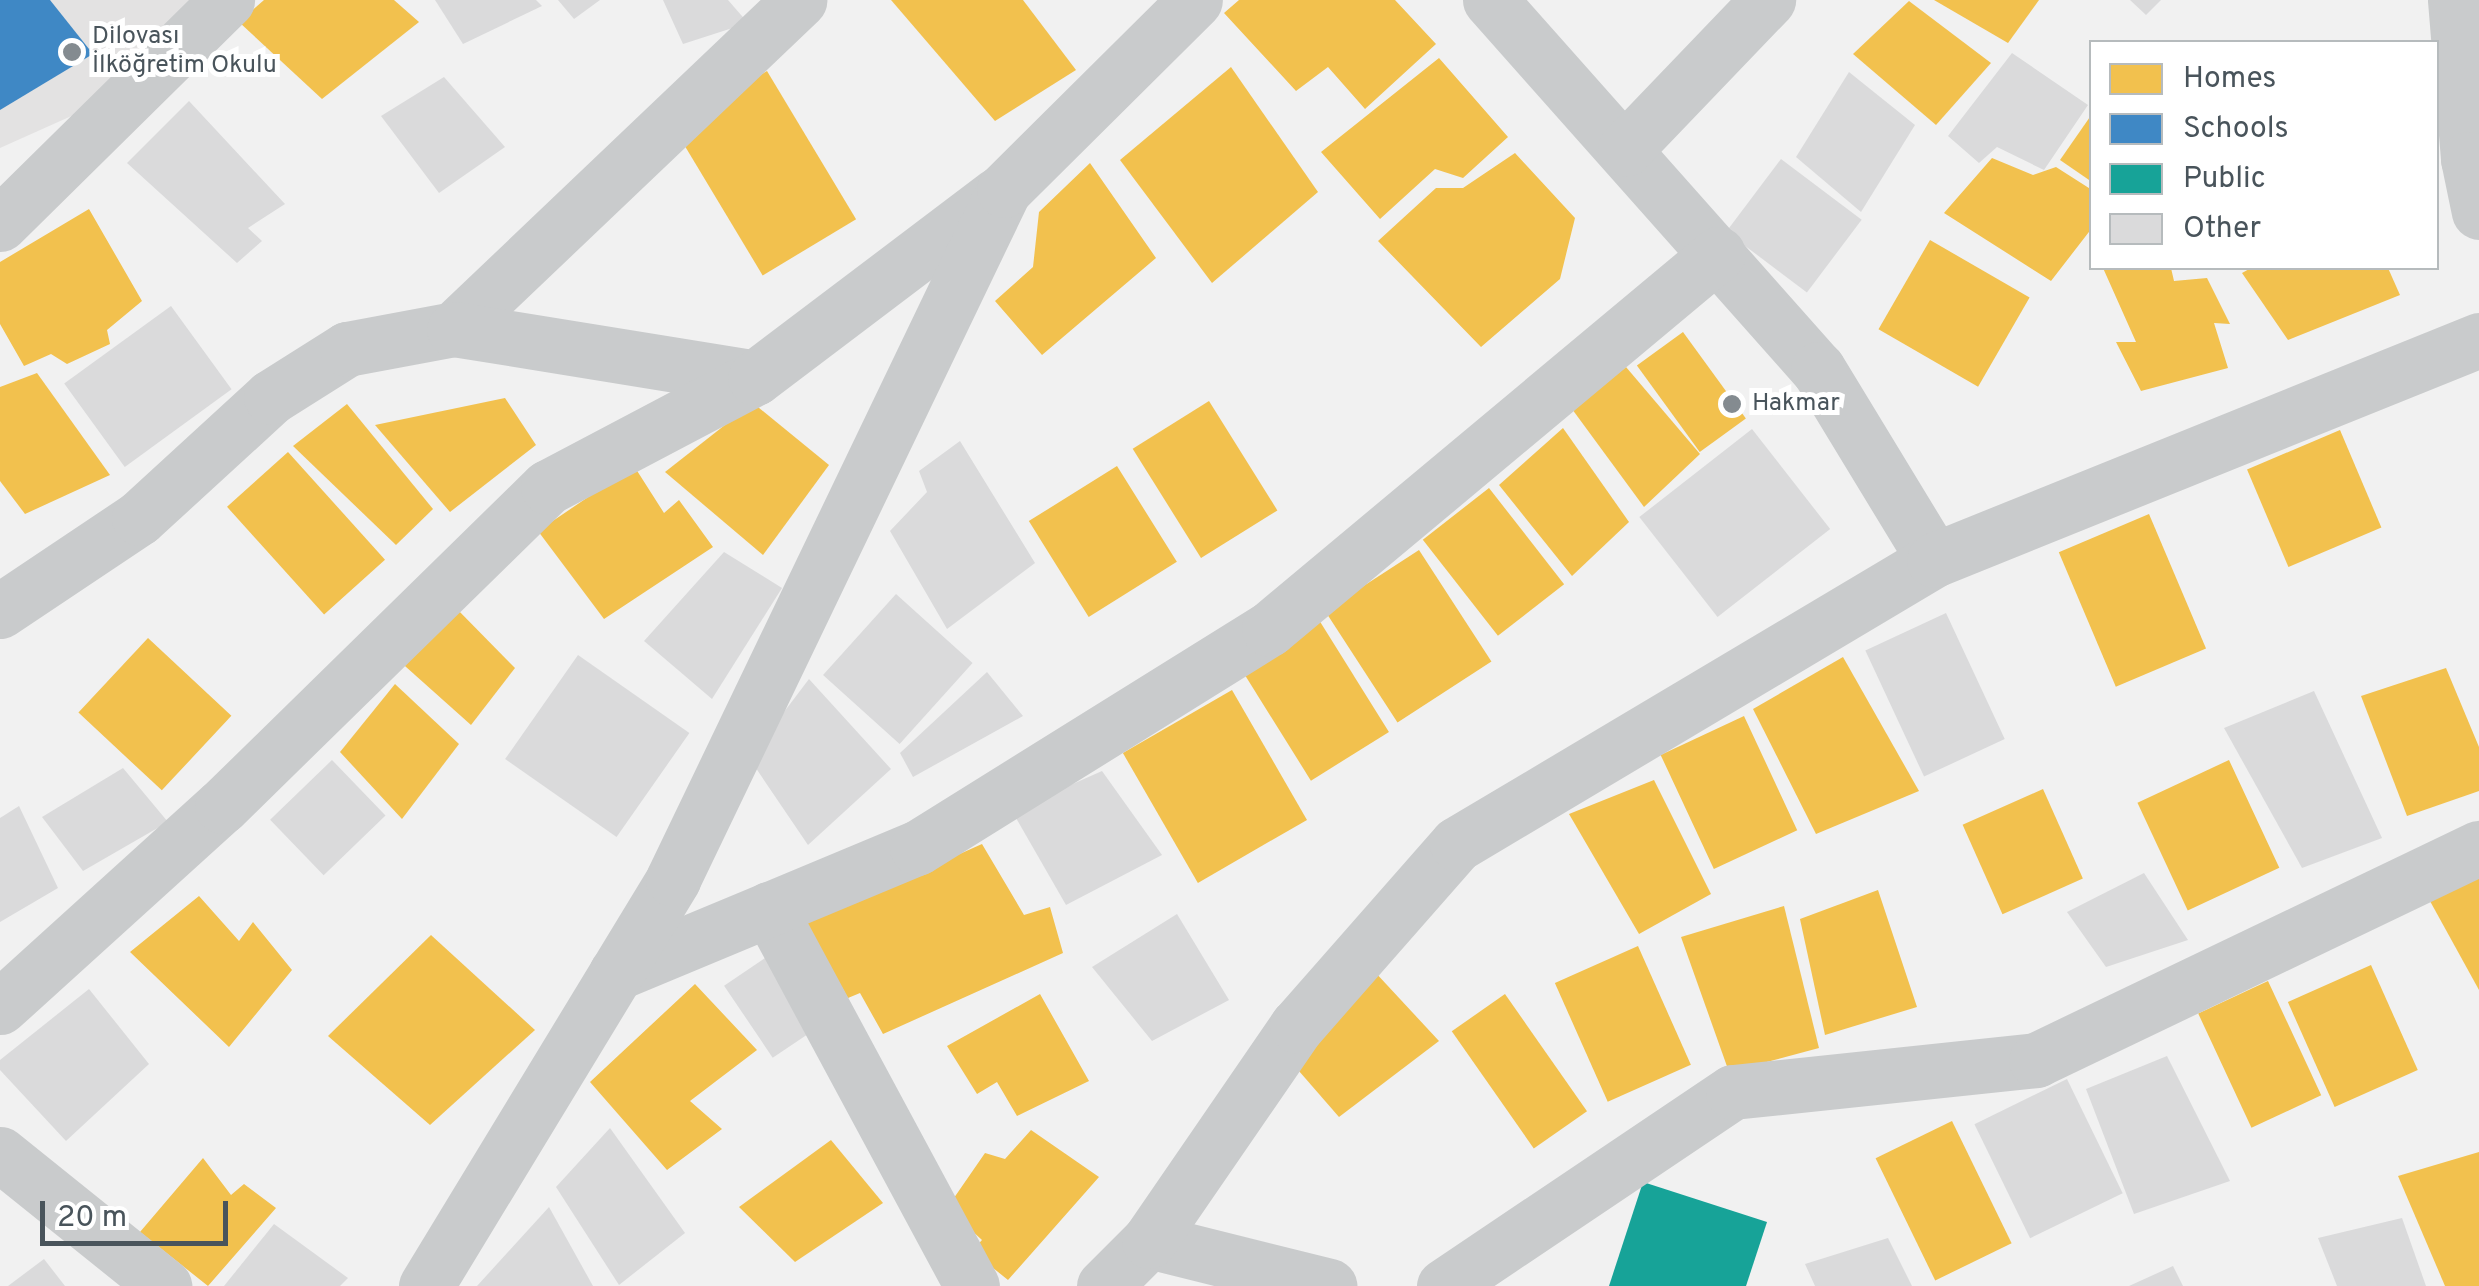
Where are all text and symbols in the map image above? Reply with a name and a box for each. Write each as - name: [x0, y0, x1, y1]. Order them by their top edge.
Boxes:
- place label: Dilovası İlköğretim Okulu: [92, 23, 277, 82]
- legend: [2089, 40, 2439, 270]
- marker: Dilovası İlköğretim Okulu: [61, 41, 83, 63]
- text: Homes: [2183, 61, 2276, 98]
- text: Schools: [2183, 111, 2289, 148]
- text: Public: [2183, 161, 2266, 198]
- text: Other: [2183, 211, 2261, 248]
- place label: Hakmar: [1752, 389, 1840, 419]
- marker: Hakmar: [1721, 393, 1743, 415]
- scale bar: [45, 1181, 232, 1243]
- text: 20 m: [57, 1200, 127, 1237]

